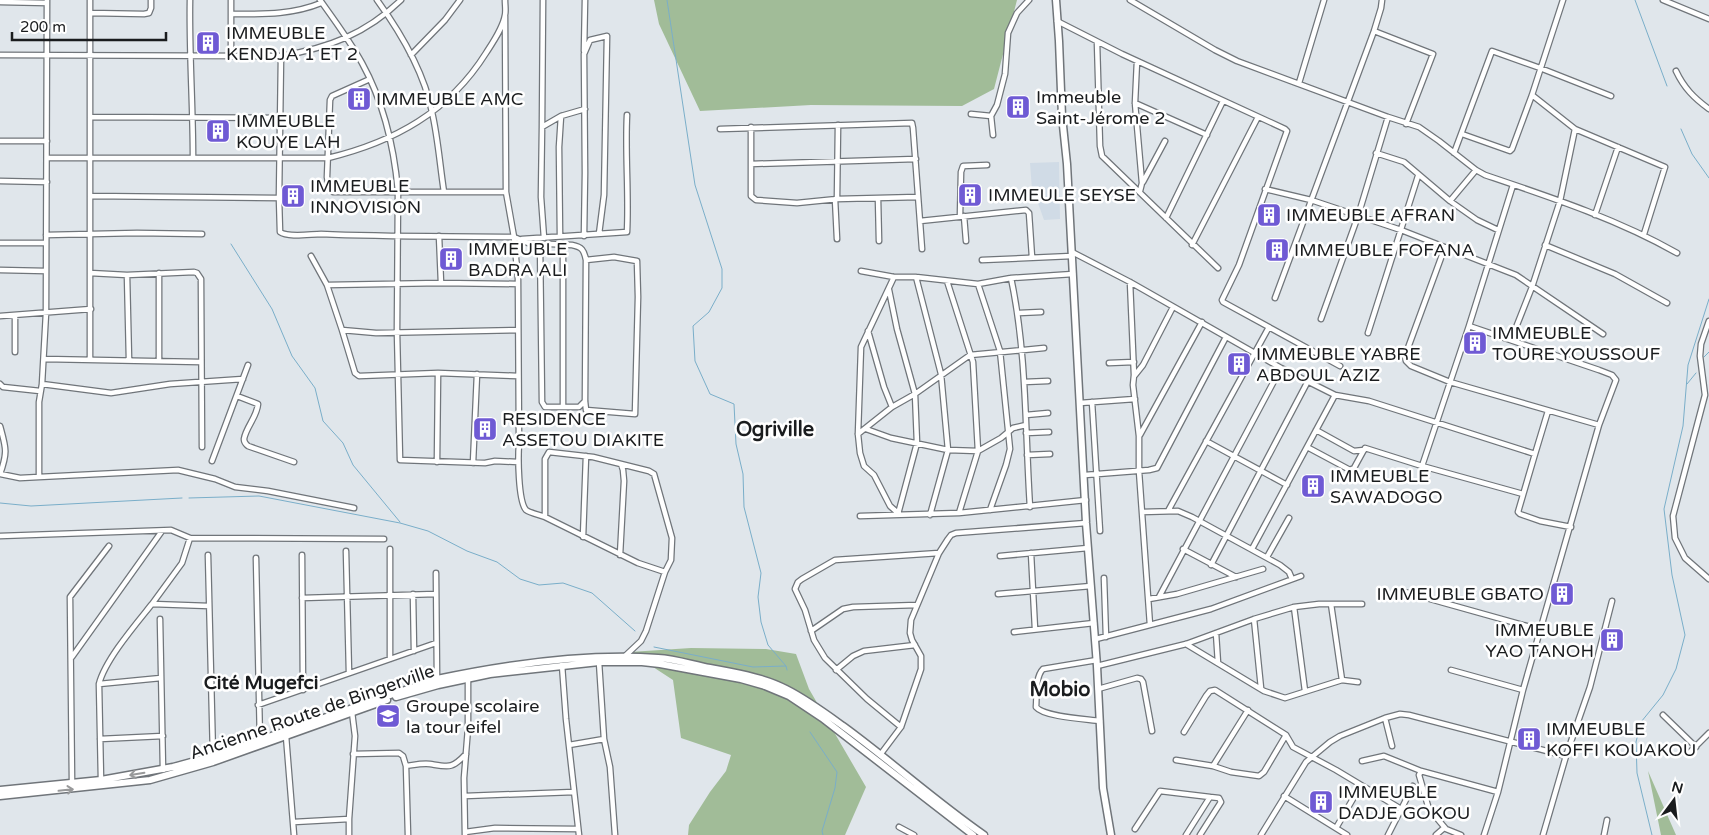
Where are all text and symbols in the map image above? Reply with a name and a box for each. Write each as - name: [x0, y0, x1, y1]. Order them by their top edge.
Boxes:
- scale bar: [12, 10, 166, 42]
- text: 200 m: [20, 18, 66, 36]
- place label: IMMEUBLE KENDJA 1 ET 2: [226, 22, 358, 65]
- building icon: IMMEUBLE KENDJA 1 ET 2: [195, 30, 221, 56]
- building icon: IMMEUBLE AMC: [346, 86, 372, 112]
- place label: Immeuble Saint-Jérome 2: [1036, 86, 1166, 129]
- place label: IMMEUBLE AMC: [376, 88, 523, 110]
- building icon: Immeuble Saint-Jérome 2: [1005, 94, 1031, 120]
- place label: IMMEUBLE KOUYE LAH: [236, 110, 340, 153]
- building icon: IMMEUBLE KOUYE LAH: [205, 118, 231, 144]
- place label: IMMEUBLE INNOVISION: [310, 175, 421, 218]
- building icon: IMMEULE SEYSE: [957, 182, 983, 208]
- building icon: IMMEUBLE INNOVISION: [280, 183, 306, 209]
- place label: IMMEULE SEYSE: [988, 184, 1136, 206]
- building icon: IMMEUBLE AFRAN: [1256, 202, 1282, 228]
- place label: IMMEUBLE AFRAN: [1286, 204, 1455, 226]
- building icon: IMMEUBLE FOFANA: [1264, 237, 1290, 263]
- place label: IMMEUBLE BADRA ALI: [468, 238, 567, 281]
- place label: IMMEUBLE FOFANA: [1294, 239, 1475, 261]
- building icon: IMMEUBLE BADRA ALI: [438, 246, 464, 272]
- place label: IMMEUBLE TOURE YOUSSOUF: [1492, 322, 1660, 365]
- building icon: IMMEUBLE TOURE YOUSSOUF: [1462, 330, 1488, 356]
- place label: IMMEUBLE YABRE ABDOUL AZIZ: [1256, 343, 1421, 386]
- building icon: IMMEUBLE YABRE ABDOUL AZIZ: [1226, 351, 1252, 377]
- place label: RESIDENCE ASSETOU DIAKITE: [502, 408, 664, 451]
- building icon: RESIDENCE ASSETOU DIAKITE: [472, 416, 498, 442]
- district label: Ogriville: [736, 418, 814, 442]
- place label: IMMEUBLE SAWADOGO: [1330, 465, 1443, 508]
- building icon: IMMEUBLE SAWADOGO: [1300, 473, 1326, 499]
- building icon: IMMEUBLE GBATO: [1549, 581, 1575, 607]
- place label: IMMEUBLE GBATO: [1376, 583, 1544, 605]
- place label: IMMEUBLE YAO TANOH: [1485, 619, 1594, 662]
- building icon: IMMEUBLE YAO TANOH: [1599, 627, 1625, 653]
- street label: Ancienne Route de Bingerville: [187, 660, 437, 764]
- district label: Cité Mugefci: [204, 672, 318, 695]
- district label: Mobio: [1030, 678, 1090, 702]
- place label: Groupe scolaire la tour eifel: [406, 695, 539, 738]
- school or university icon: Groupe scolaire la tour eifel: [375, 703, 401, 729]
- place label: IMMEUBLE KOFFI KOUAKOU: [1546, 718, 1696, 761]
- building icon: IMMEUBLE KOFFI KOUAKOU: [1516, 726, 1542, 752]
- one-way arrow: [130, 769, 146, 779]
- north arrow: [1649, 775, 1699, 825]
- text: N: [1670, 778, 1685, 798]
- place label: IMMEUBLE DADJE GOKOU: [1338, 781, 1470, 824]
- one-way arrow: [58, 785, 74, 795]
- building icon: IMMEUBLE DADJE GOKOU: [1308, 789, 1334, 815]

